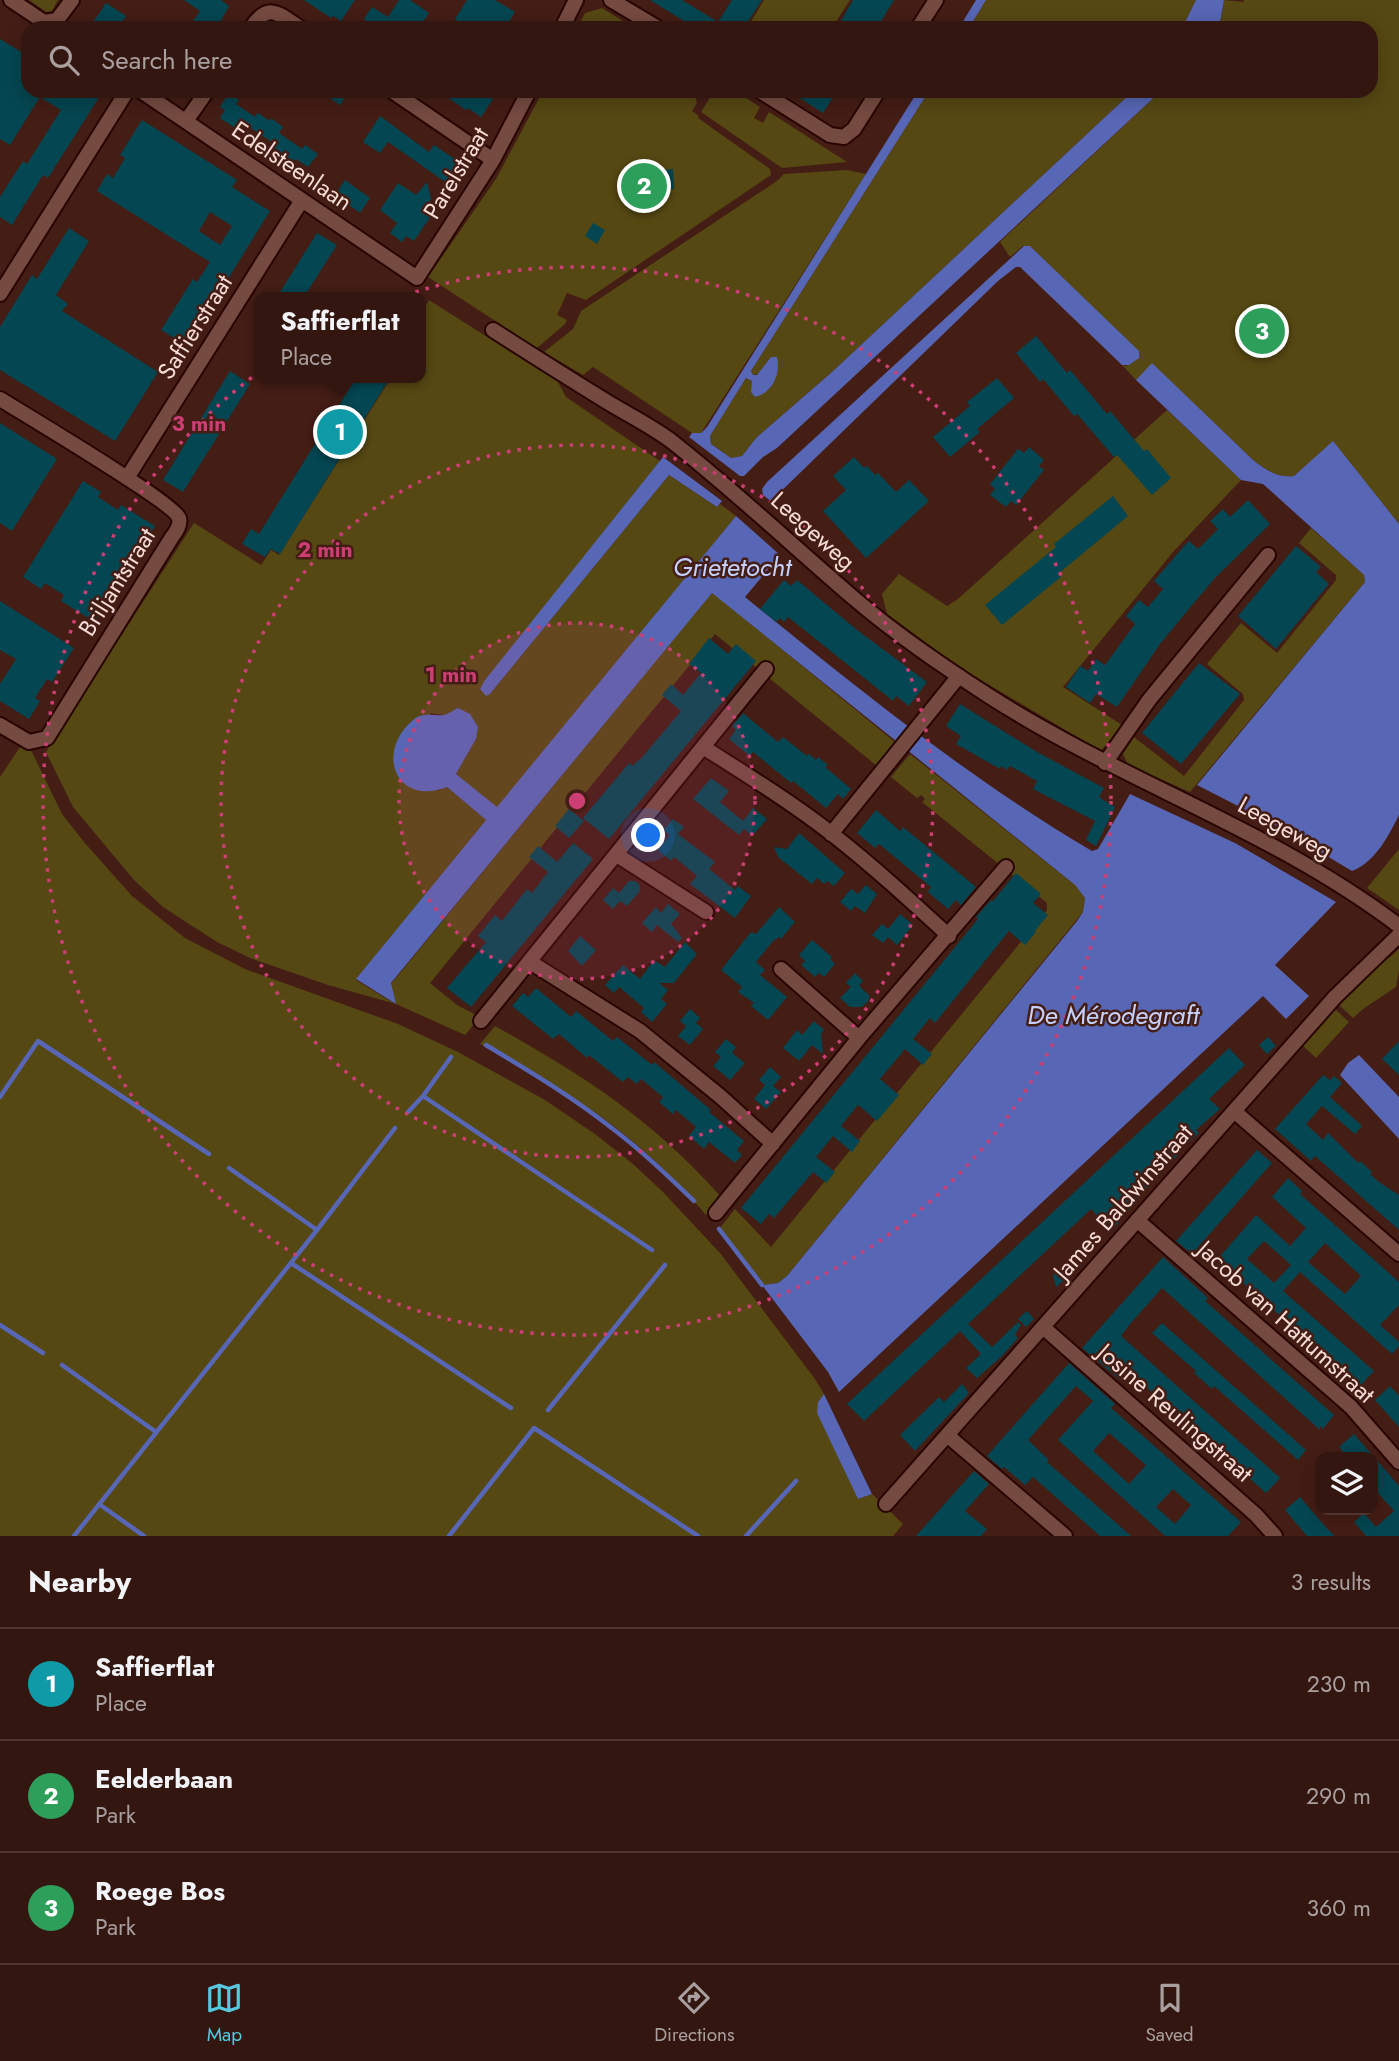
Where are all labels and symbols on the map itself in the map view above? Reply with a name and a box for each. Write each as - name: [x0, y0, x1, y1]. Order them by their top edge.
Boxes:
- street label: Edelsteenlaan: [225, 112, 360, 219]
- street label: Parelstraat: [414, 120, 497, 226]
- pin: 2: [621, 160, 667, 212]
- street label: Saffierstraat: [149, 267, 241, 386]
- pin: 3: [1239, 305, 1285, 357]
- pin: 1: [317, 406, 363, 458]
- text: 3 min: [172, 409, 226, 439]
- street label: Leegeweg: [763, 483, 863, 578]
- street label: Briljantstraat: [69, 521, 164, 643]
- text: 2 min: [297, 535, 353, 565]
- water label: Grietetocht: [673, 548, 793, 586]
- text: 1 min: [425, 660, 477, 690]
- street label: Leegeweg: [1232, 787, 1339, 868]
- centre of rings: [565, 789, 589, 813]
- your location: [631, 818, 665, 852]
- water label: De Mérodegraft: [1027, 996, 1201, 1034]
- street label: James Baldwinstraat: [1043, 1116, 1201, 1290]
- street label: Jacob van Hattumstraat: [1187, 1230, 1383, 1411]
- street label: Josine Reulingstraat: [1088, 1333, 1261, 1490]

